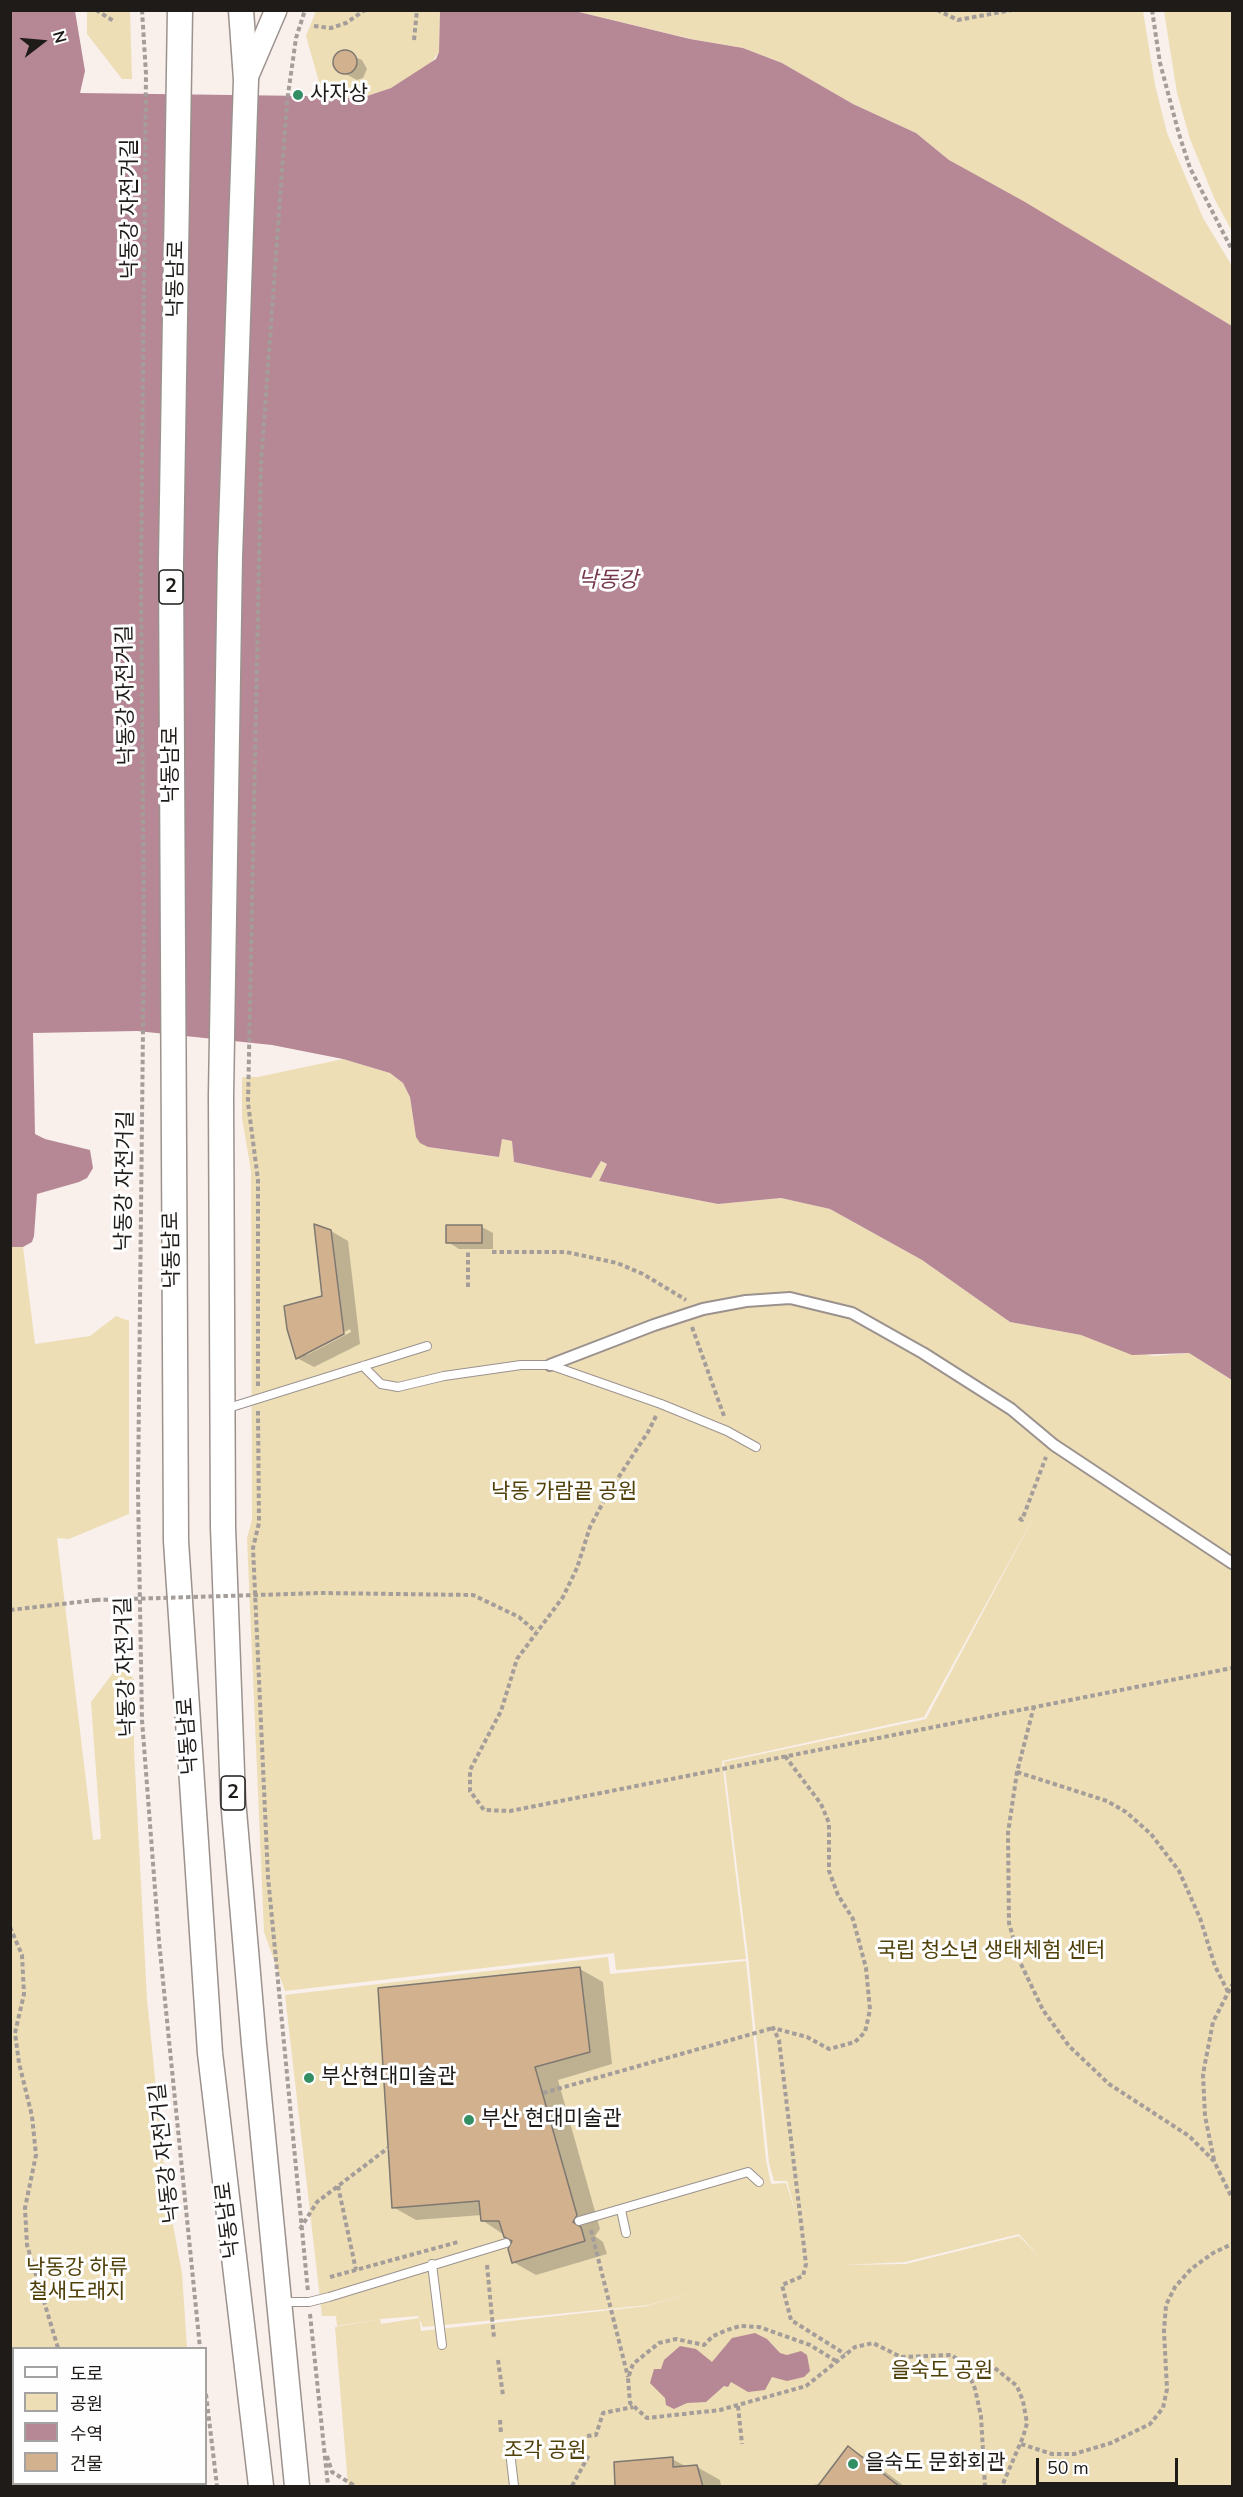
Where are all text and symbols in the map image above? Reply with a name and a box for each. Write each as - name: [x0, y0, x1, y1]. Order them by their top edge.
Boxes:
- north arrow: [12, 12, 72, 72]
- text: N: [47, 28, 72, 46]
- place label: 사자상: [310, 82, 368, 108]
- marker: 사자상: [291, 88, 305, 102]
- street label: 낙동강 자전거길: [118, 139, 144, 279]
- street label: 낙동남로: [164, 240, 190, 318]
- water label: 낙동강: [578, 569, 638, 595]
- road number: 2: [159, 570, 183, 604]
- street label: 낙동강 자전거길: [113, 624, 141, 766]
- street label: 낙동남로: [159, 726, 185, 804]
- street label: 낙동강 자전거길: [112, 1110, 140, 1252]
- street label: 낙동남로: [160, 1211, 186, 1289]
- park label: 낙동 가람끝 공원: [491, 1480, 637, 1506]
- street label: 낙동강 자전거길: [112, 1596, 142, 1738]
- street label: 낙동남로: [174, 1697, 204, 1775]
- road number: 2: [221, 1776, 245, 1810]
- park label: 국립 청소년 생태체험 센터: [877, 1939, 1105, 1965]
- place label: 부산현대미술관: [321, 2065, 456, 2091]
- marker: 부산현대미술관: [302, 2071, 316, 2085]
- street label: 낙동강 자전거길: [146, 2082, 186, 2224]
- place label: 부산 현대미술관: [481, 2107, 622, 2133]
- marker: 부산 현대미술관: [462, 2113, 476, 2127]
- street label: 낙동남로: [212, 2180, 246, 2260]
- park label: 낙동강 하류 철새도래지: [26, 2256, 128, 2306]
- legend: [12, 2347, 207, 2485]
- park label: 을숙도 공원: [891, 2359, 993, 2385]
- text: 도로: [70, 2362, 103, 2386]
- text: 공원: [70, 2392, 103, 2416]
- text: 수역: [70, 2422, 103, 2446]
- park label: 조각 공원: [504, 2439, 586, 2465]
- scale bar: [1039, 2446, 1182, 2484]
- place label: 을숙도 문화회관: [865, 2451, 1006, 2477]
- text: 건물: [70, 2452, 103, 2476]
- text: 50 m: [1047, 2456, 1089, 2480]
- marker: 을숙도 문화회관: [846, 2457, 860, 2471]

